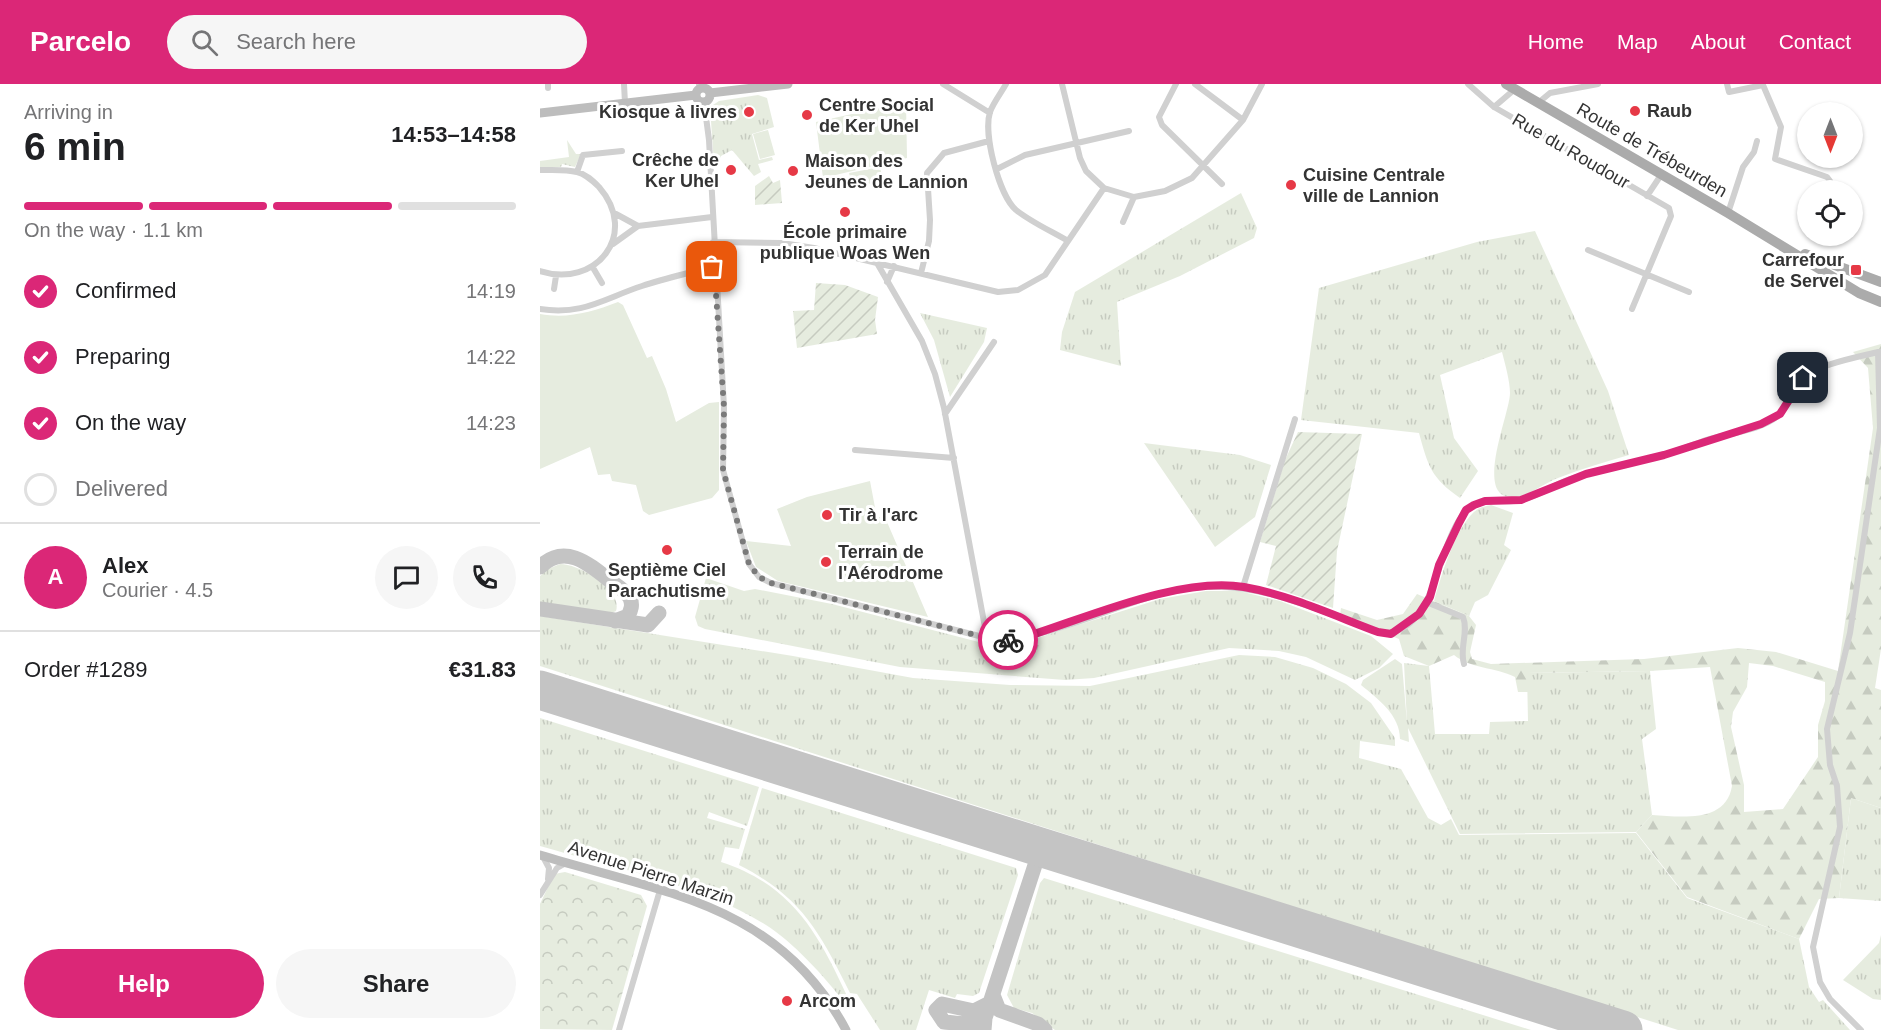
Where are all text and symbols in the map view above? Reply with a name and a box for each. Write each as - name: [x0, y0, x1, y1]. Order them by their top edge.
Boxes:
- search box: [167, 15, 587, 69]
- text: Parcelo: [30, 26, 131, 57]
- icon: search: [188, 26, 221, 59]
- text: Search here: [236, 29, 356, 54]
- text: Home: [1528, 30, 1584, 53]
- text: Map: [1617, 30, 1658, 53]
- text: About: [1691, 30, 1746, 53]
- text: Contact: [1779, 30, 1851, 53]
- place label: Centre Social de Ker Uhel: [819, 95, 934, 136]
- street label: Route de Trébeurden: [1573, 99, 1731, 201]
- text: Arriving in: [24, 101, 113, 123]
- place label: Raub: [1647, 101, 1692, 121]
- place label: Kiosque à livres: [599, 102, 737, 122]
- north arrow: [1797, 102, 1863, 168]
- map controls: [1797, 102, 1863, 246]
- marker: Raub: [1628, 104, 1642, 118]
- marker: Kiosque à livres: [742, 105, 756, 119]
- marker: Centre Social de Ker Uhel: [800, 108, 814, 122]
- street label: Rue du Roudour: [1509, 109, 1633, 193]
- text: 14:53–14:58: [391, 122, 516, 147]
- text: 6 min: [24, 125, 126, 168]
- place label: Crêche de Ker Uhel: [632, 150, 719, 191]
- place label: Maison des Jeunes de Lannion: [805, 151, 968, 192]
- marker: Crêche de Ker Uhel: [724, 163, 738, 177]
- marker: Maison des Jeunes de Lannion: [786, 164, 800, 178]
- place label: Cuisine Centrale ville de Lannion: [1303, 165, 1445, 206]
- marker: Cuisine Centrale ville de Lannion: [1284, 178, 1298, 192]
- button: locate: [1797, 180, 1863, 246]
- marker: École primaire publique Woas Wen: [838, 205, 852, 219]
- text: On the way · 1.1 km: [24, 219, 203, 241]
- place label: École primaire publique Woas Wen: [760, 221, 930, 263]
- pin: [686, 241, 737, 292]
- icon: bag: [695, 250, 728, 283]
- place label: Carrefour de Servel: [1762, 250, 1844, 291]
- marker: Carrefour de Servel: [1849, 263, 1863, 277]
- icon: check: [24, 275, 57, 308]
- text: Confirmed: [75, 278, 176, 303]
- text: 14:19: [466, 280, 516, 302]
- icon: check: [24, 341, 57, 374]
- text: Preparing: [75, 344, 170, 369]
- text: 14:22: [466, 346, 516, 368]
- pin: [1777, 352, 1828, 403]
- icon: home: [1786, 361, 1819, 394]
- icon: check: [24, 407, 57, 440]
- text: On the way: [75, 410, 186, 435]
- text: 14:23: [466, 412, 516, 434]
- text: Delivered: [75, 476, 168, 501]
- place label: Tir à l'arc: [839, 505, 918, 525]
- marker: Tir à l'arc: [820, 508, 834, 522]
- place label: Terrain de l'Aérodrome: [838, 542, 943, 583]
- marker: Septième Ciel Parachutisme: [660, 543, 674, 557]
- button: chat: [375, 546, 438, 609]
- button: phone: [453, 546, 516, 609]
- text: Alex: [102, 553, 148, 578]
- marker: Terrain de l'Aérodrome: [819, 555, 833, 569]
- place label: Septième Ciel Parachutisme: [608, 560, 726, 601]
- text: A: [48, 564, 63, 589]
- text: Courier · 4.5: [102, 579, 213, 601]
- courier: [978, 610, 1038, 670]
- icon: bike: [992, 624, 1025, 657]
- text: Order #1289: [24, 657, 148, 682]
- text: €31.83: [449, 657, 516, 682]
- street label: Avenue Pierre Marzin: [566, 837, 736, 909]
- button: Help: [24, 949, 264, 1018]
- button: Share: [276, 949, 516, 1018]
- place label: Arcom: [799, 991, 856, 1011]
- marker: Arcom: [780, 994, 794, 1008]

